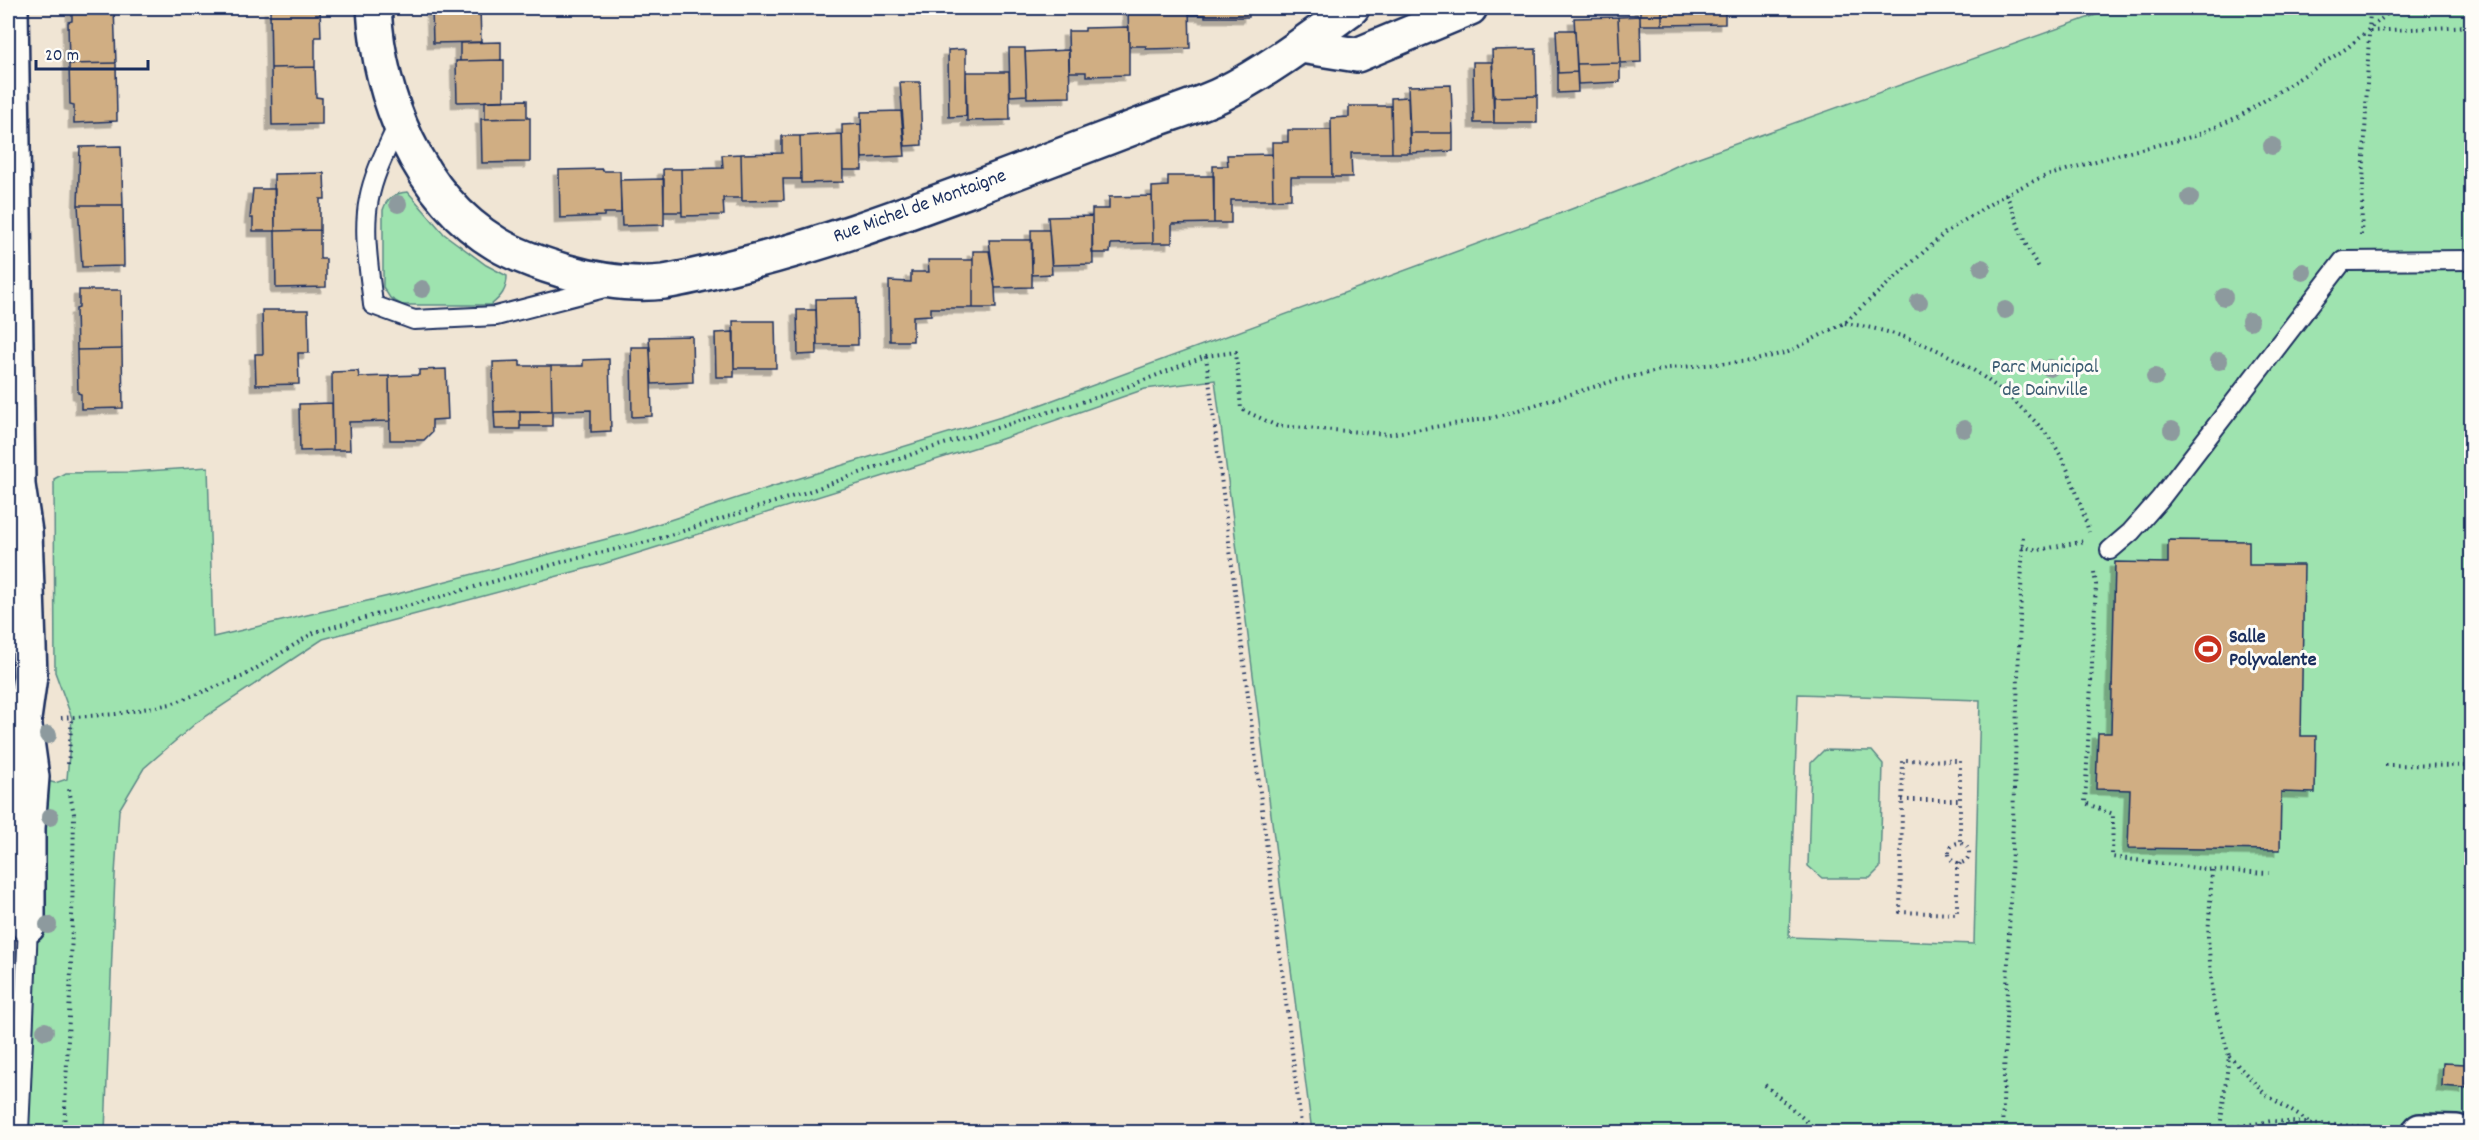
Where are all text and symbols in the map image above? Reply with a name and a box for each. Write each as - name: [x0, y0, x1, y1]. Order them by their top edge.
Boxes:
- scale bar: [36, 33, 148, 71]
- text: 20 m: [45, 44, 79, 69]
- street label: Rue Michel de Montaigne: [830, 163, 1011, 251]
- park label: Parc Municipal de Dainville: [1992, 354, 2099, 405]
- place label: Salle Polyvalente: [2229, 624, 2317, 675]
- sports icon: Salle Polyvalente: [2192, 633, 2224, 665]

